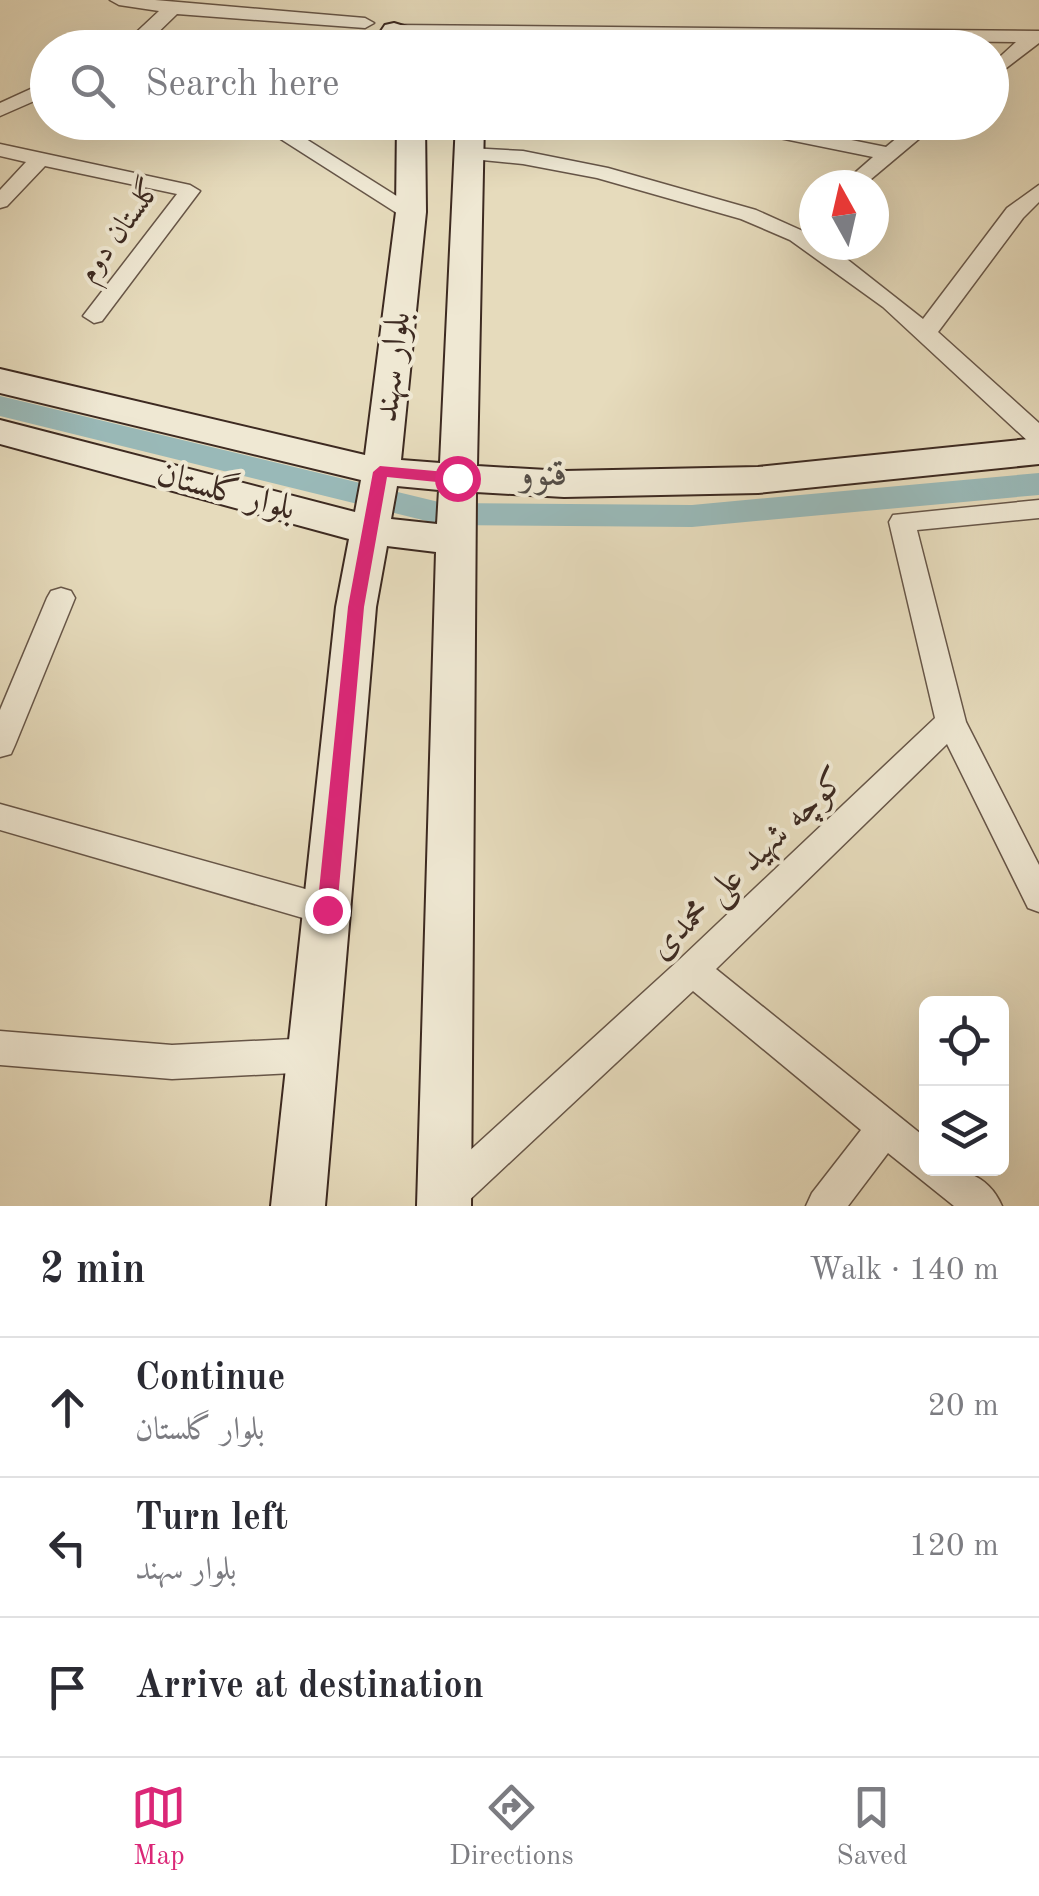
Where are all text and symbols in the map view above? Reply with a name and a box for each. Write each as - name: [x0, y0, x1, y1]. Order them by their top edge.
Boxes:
- search box: [30, 30, 1009, 140]
- icon: search: [65, 58, 120, 113]
- text: Search here: [145, 66, 340, 104]
- north arrow: [799, 170, 889, 260]
- street label: گلستان دوم: [69, 171, 174, 293]
- street label: بلوار سهند: [369, 310, 420, 425]
- street label: بلوار گلستان: [153, 451, 301, 528]
- route start: [435, 456, 481, 502]
- water label: قنوو: [518, 456, 568, 496]
- street label: کوچه شهید علی محمدی: [643, 762, 856, 970]
- route end: [305, 888, 351, 934]
- map controls: [919, 996, 1009, 1176]
- button: locate: [919, 996, 1009, 1086]
- button: layers: [919, 1086, 1009, 1176]
- text: 2 min: [40, 1250, 146, 1292]
- text: Walk · 140 m: [809, 1255, 999, 1287]
- text: Continue: [135, 1360, 285, 1398]
- icon: ahead: [40, 1380, 95, 1435]
- text: 20 m: [928, 1391, 999, 1423]
- text: بلوار گلستان: [135, 1415, 265, 1447]
- text: Turn left: [135, 1500, 288, 1538]
- icon: left: [40, 1520, 95, 1575]
- text: 120 m: [909, 1531, 999, 1563]
- text: بلوار سهند: [135, 1555, 237, 1587]
- icon: arrive: [40, 1660, 95, 1715]
- text: Arrive at destination: [135, 1668, 484, 1706]
- tab: Map: [131, 1780, 186, 1875]
- tab: Directions: [449, 1780, 574, 1875]
- tab: Saved: [836, 1780, 908, 1875]

